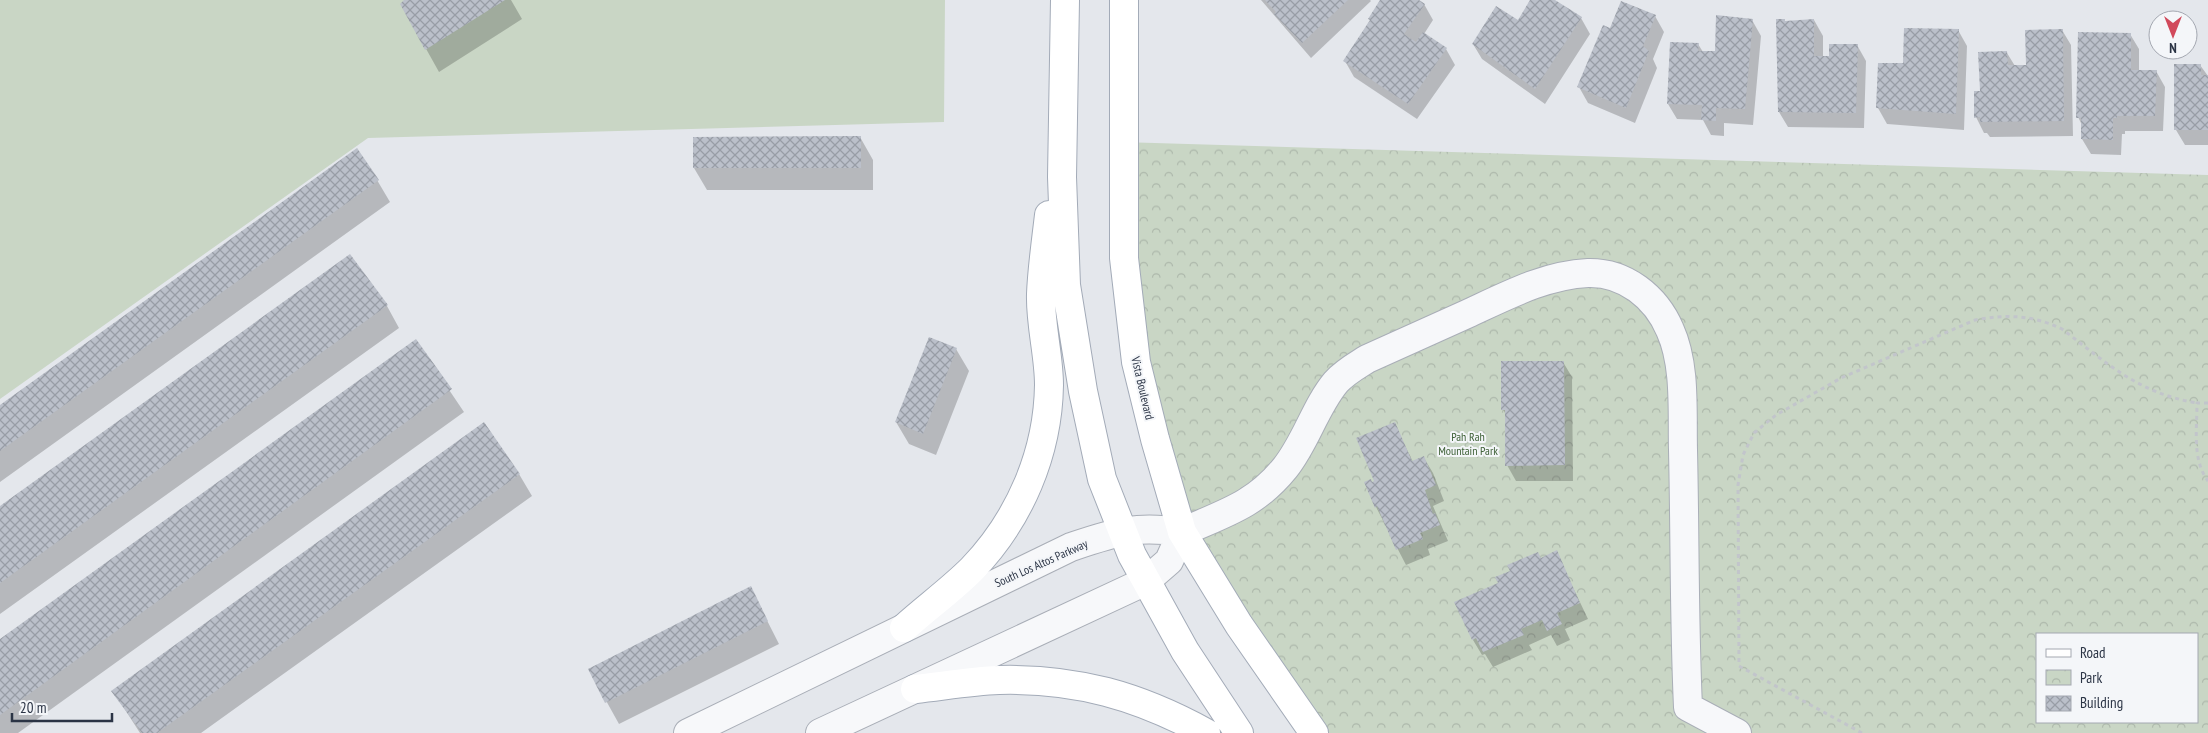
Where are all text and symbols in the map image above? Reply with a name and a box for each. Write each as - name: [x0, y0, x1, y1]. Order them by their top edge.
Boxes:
- north arrow: [2148, 10, 2198, 60]
- text: N: [2169, 39, 2177, 57]
- street label: Vista Boulevard: [1128, 354, 1158, 421]
- park label: Pah Rah Mountain Park: [1438, 429, 1498, 458]
- street label: South Los Altos Parkway: [992, 536, 1090, 590]
- legend: [2036, 633, 2198, 723]
- text: Road: [2080, 643, 2106, 662]
- text: Park: [2080, 668, 2102, 687]
- scale bar: [12, 690, 112, 722]
- text: Building: [2080, 693, 2123, 712]
- text: 20 m: [20, 698, 46, 717]

